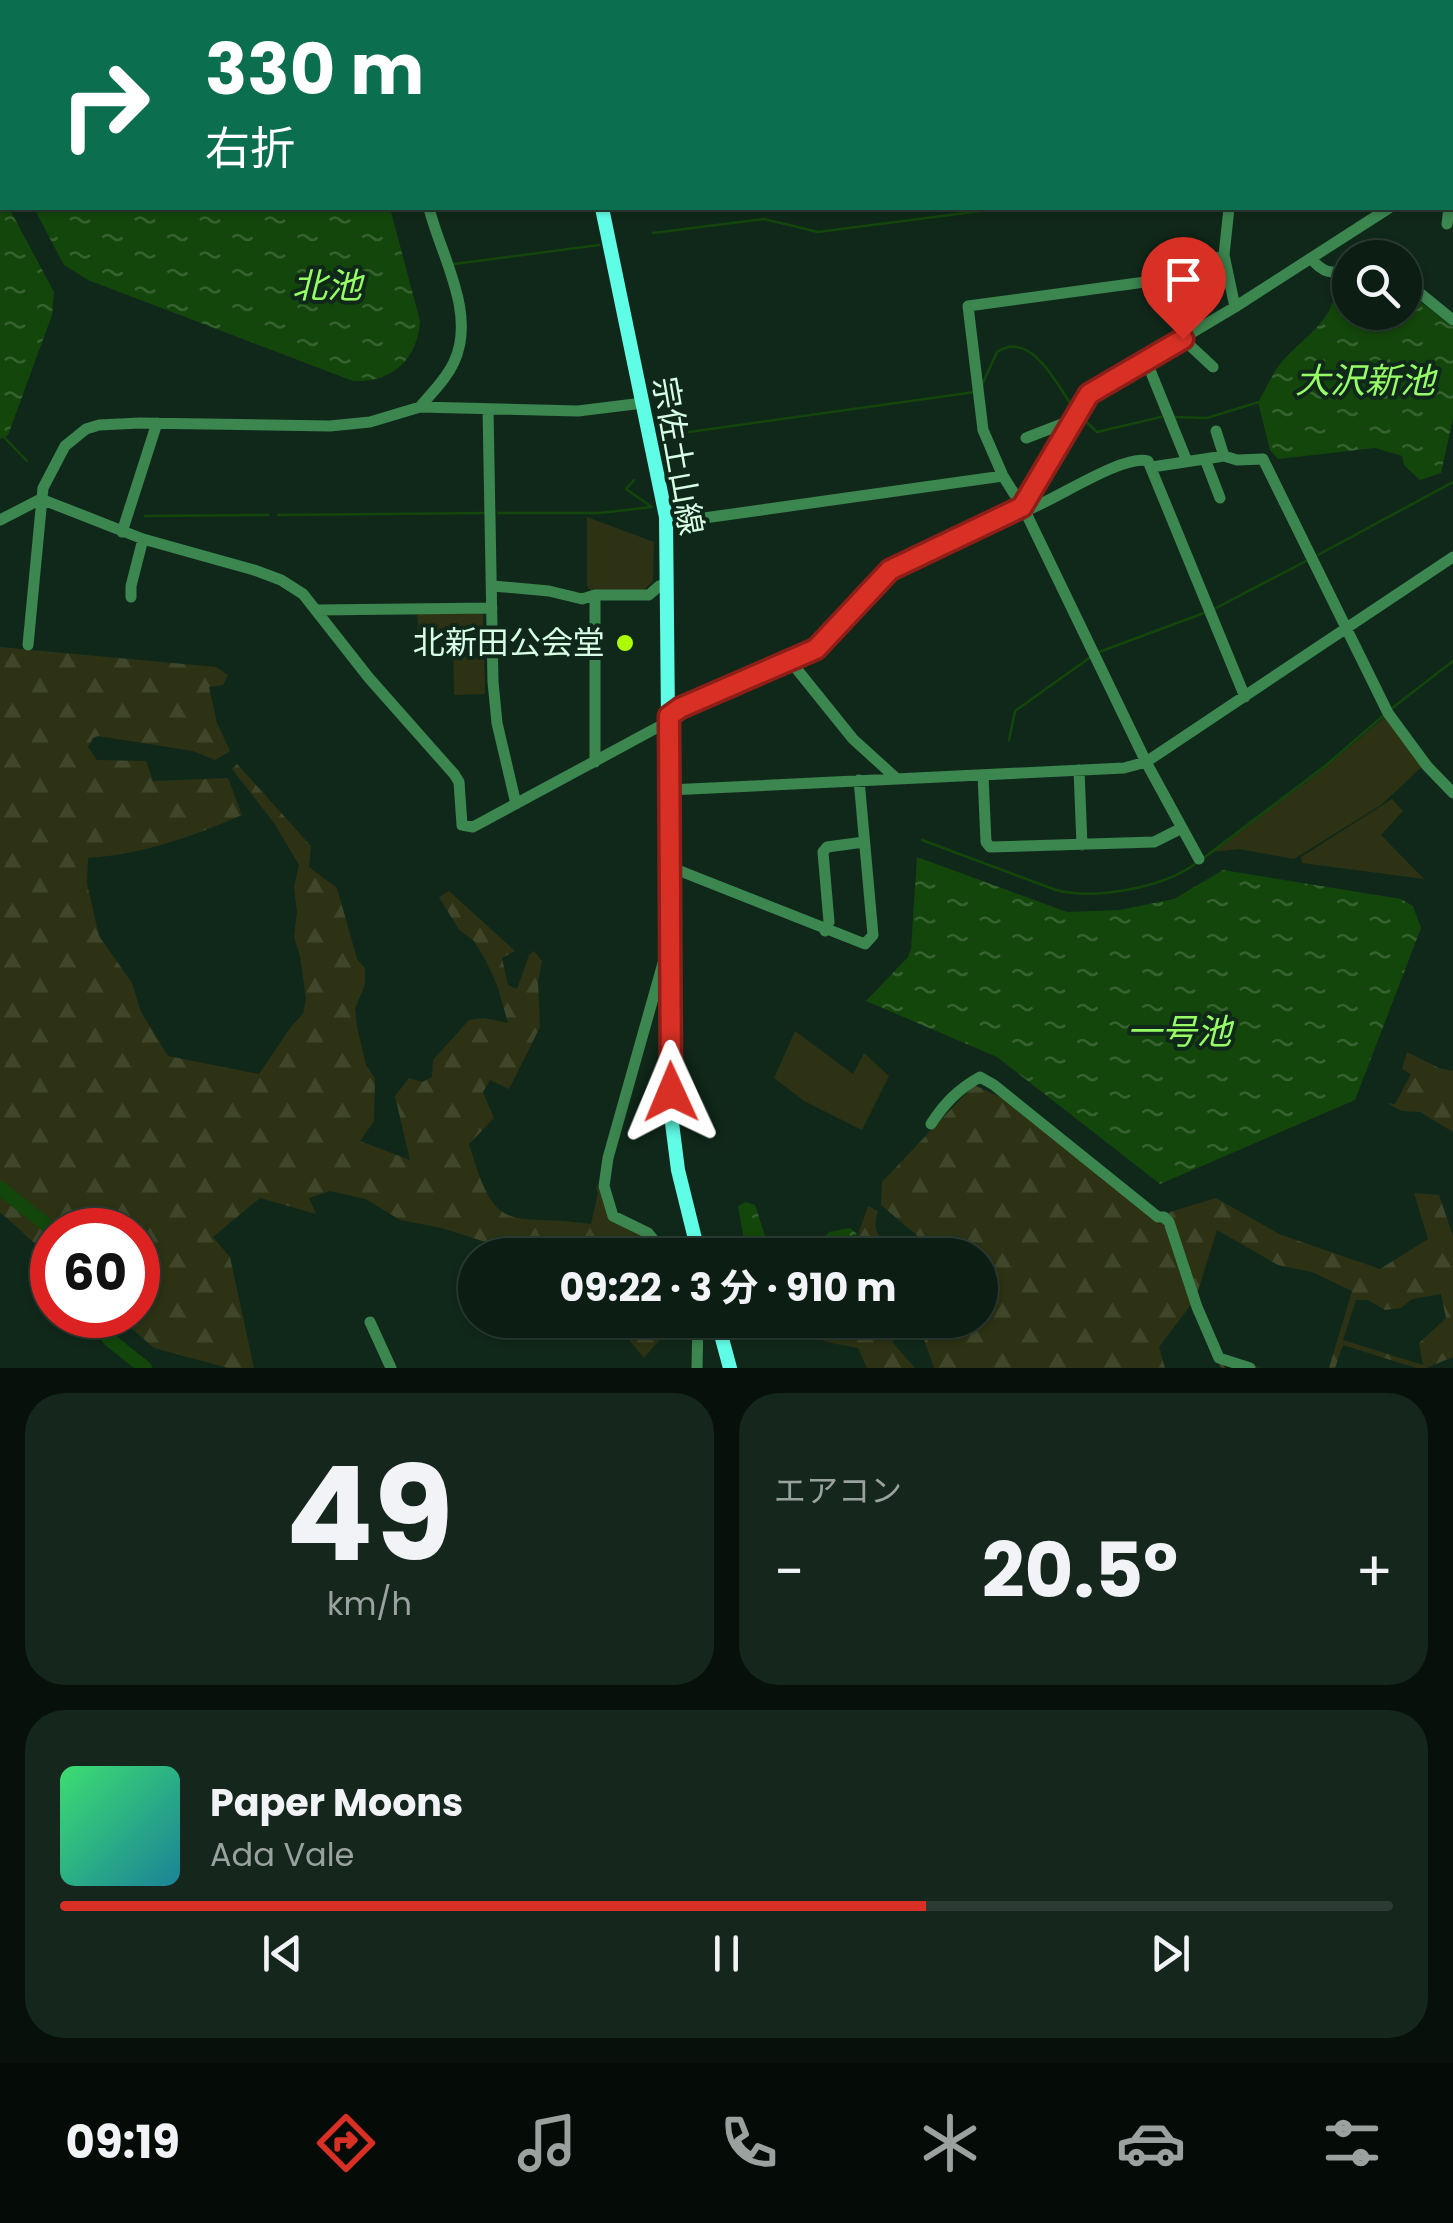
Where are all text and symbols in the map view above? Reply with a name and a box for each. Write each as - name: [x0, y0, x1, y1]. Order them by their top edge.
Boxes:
- text: 330 m: [205, 20, 424, 119]
- icon: right: [40, 40, 170, 170]
- text: 右折: [205, 117, 295, 180]
- pin: [1141, 237, 1226, 340]
- map controls: [1332, 240, 1422, 330]
- button: search: [1332, 240, 1422, 330]
- icon: arrive: [1156, 252, 1211, 307]
- water label: 北池: [292, 261, 365, 310]
- water label: 大沢新池: [1295, 356, 1438, 405]
- street label: 宗佐土山線: [642, 373, 715, 539]
- place label: 北新田公会堂: [413, 620, 605, 665]
- marker: 北新田公会堂: [614, 632, 636, 654]
- water label: 一号池: [1126, 1007, 1234, 1056]
- position arrow: [619, 1040, 723, 1144]
- speed limit sign: 60: [30, 1208, 160, 1338]
- text: 09:22 · 3 分 · 910 m: [559, 1261, 897, 1314]
- text: 49: [286, 1423, 453, 1606]
- text: エアコン: [774, 1468, 902, 1513]
- text: 20.5°: [982, 1518, 1178, 1623]
- text: −: [774, 1533, 804, 1610]
- text: +: [1355, 1533, 1393, 1610]
- text: km/h: [327, 1581, 412, 1626]
- text: Paper Moons: [210, 1776, 463, 1829]
- text: Ada Vale: [210, 1832, 354, 1877]
- icon: previous: [255, 1926, 310, 1981]
- icon: pause: [699, 1926, 754, 1981]
- icon: next: [1143, 1926, 1198, 1981]
- icon: directions: [311, 2108, 381, 2178]
- icon: music: [512, 2108, 582, 2178]
- icon: phone: [714, 2108, 784, 2178]
- icon: climate: [915, 2108, 985, 2178]
- icon: car: [1116, 2108, 1186, 2178]
- icon: filters: [1317, 2108, 1387, 2178]
- text: 09:19: [66, 2111, 180, 2174]

